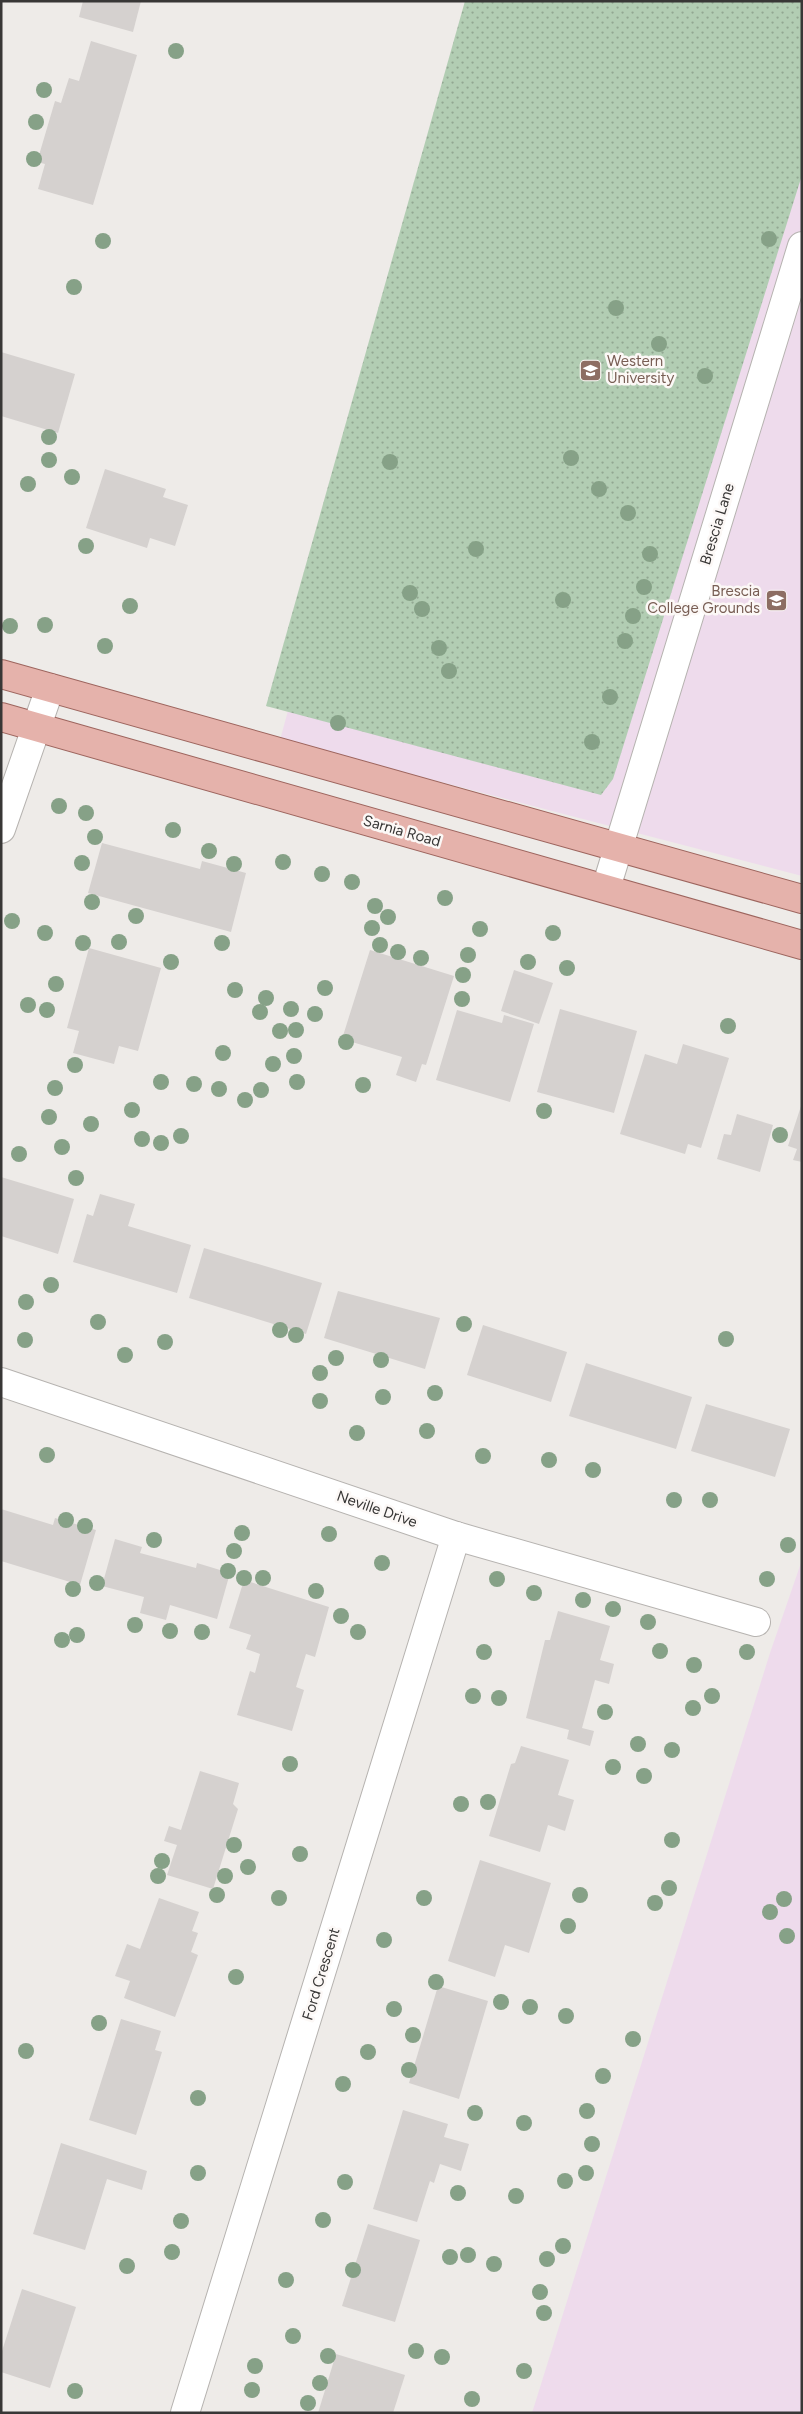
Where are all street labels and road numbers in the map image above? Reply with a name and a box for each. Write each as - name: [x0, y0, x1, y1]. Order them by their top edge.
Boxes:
- street label: Brescia Lane: [696, 481, 738, 567]
- street label: Sarnia Road: [361, 811, 443, 851]
- street label: Neville Drive: [334, 1487, 420, 1531]
- street label: Ford Crescent: [298, 1925, 344, 2022]

